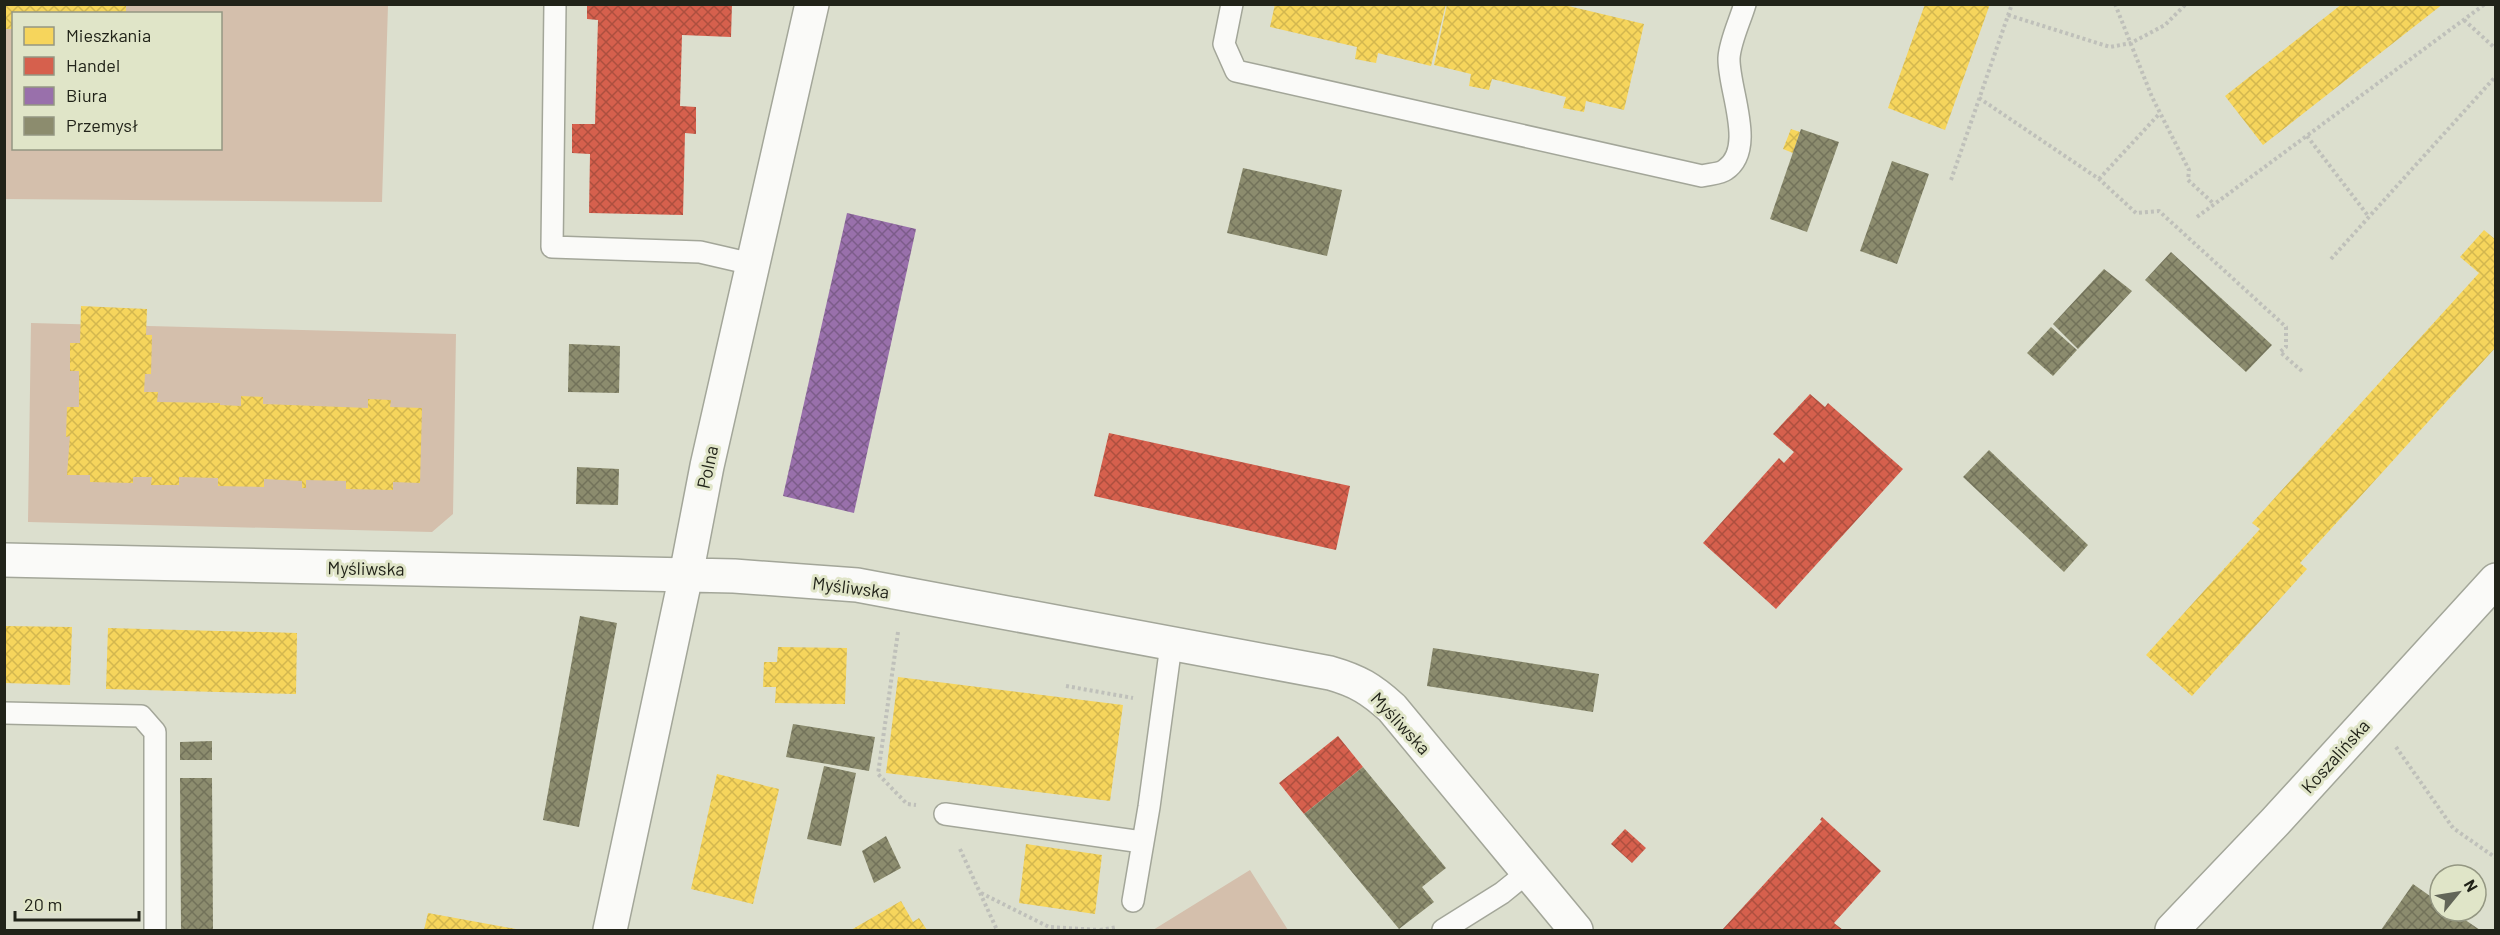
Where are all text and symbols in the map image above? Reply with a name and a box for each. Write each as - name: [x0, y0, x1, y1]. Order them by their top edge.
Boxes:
- legend: [12, 12, 222, 150]
- text: Mieszkania: [66, 24, 151, 46]
- text: Handel: [66, 54, 120, 76]
- text: Biura: [66, 84, 107, 106]
- text: Przemysł: [66, 114, 138, 136]
- street label: Polna: [692, 444, 722, 490]
- street label: Myśliwska: [327, 556, 405, 580]
- street label: Myśliwska: [811, 571, 891, 603]
- street label: Myśliwska: [1367, 687, 1435, 759]
- street label: Koszalińska: [2296, 715, 2374, 797]
- north arrow: [2428, 863, 2488, 923]
- text: N: [2461, 876, 2482, 895]
- scale bar: [15, 884, 140, 922]
- text: 20 m: [24, 893, 62, 915]

